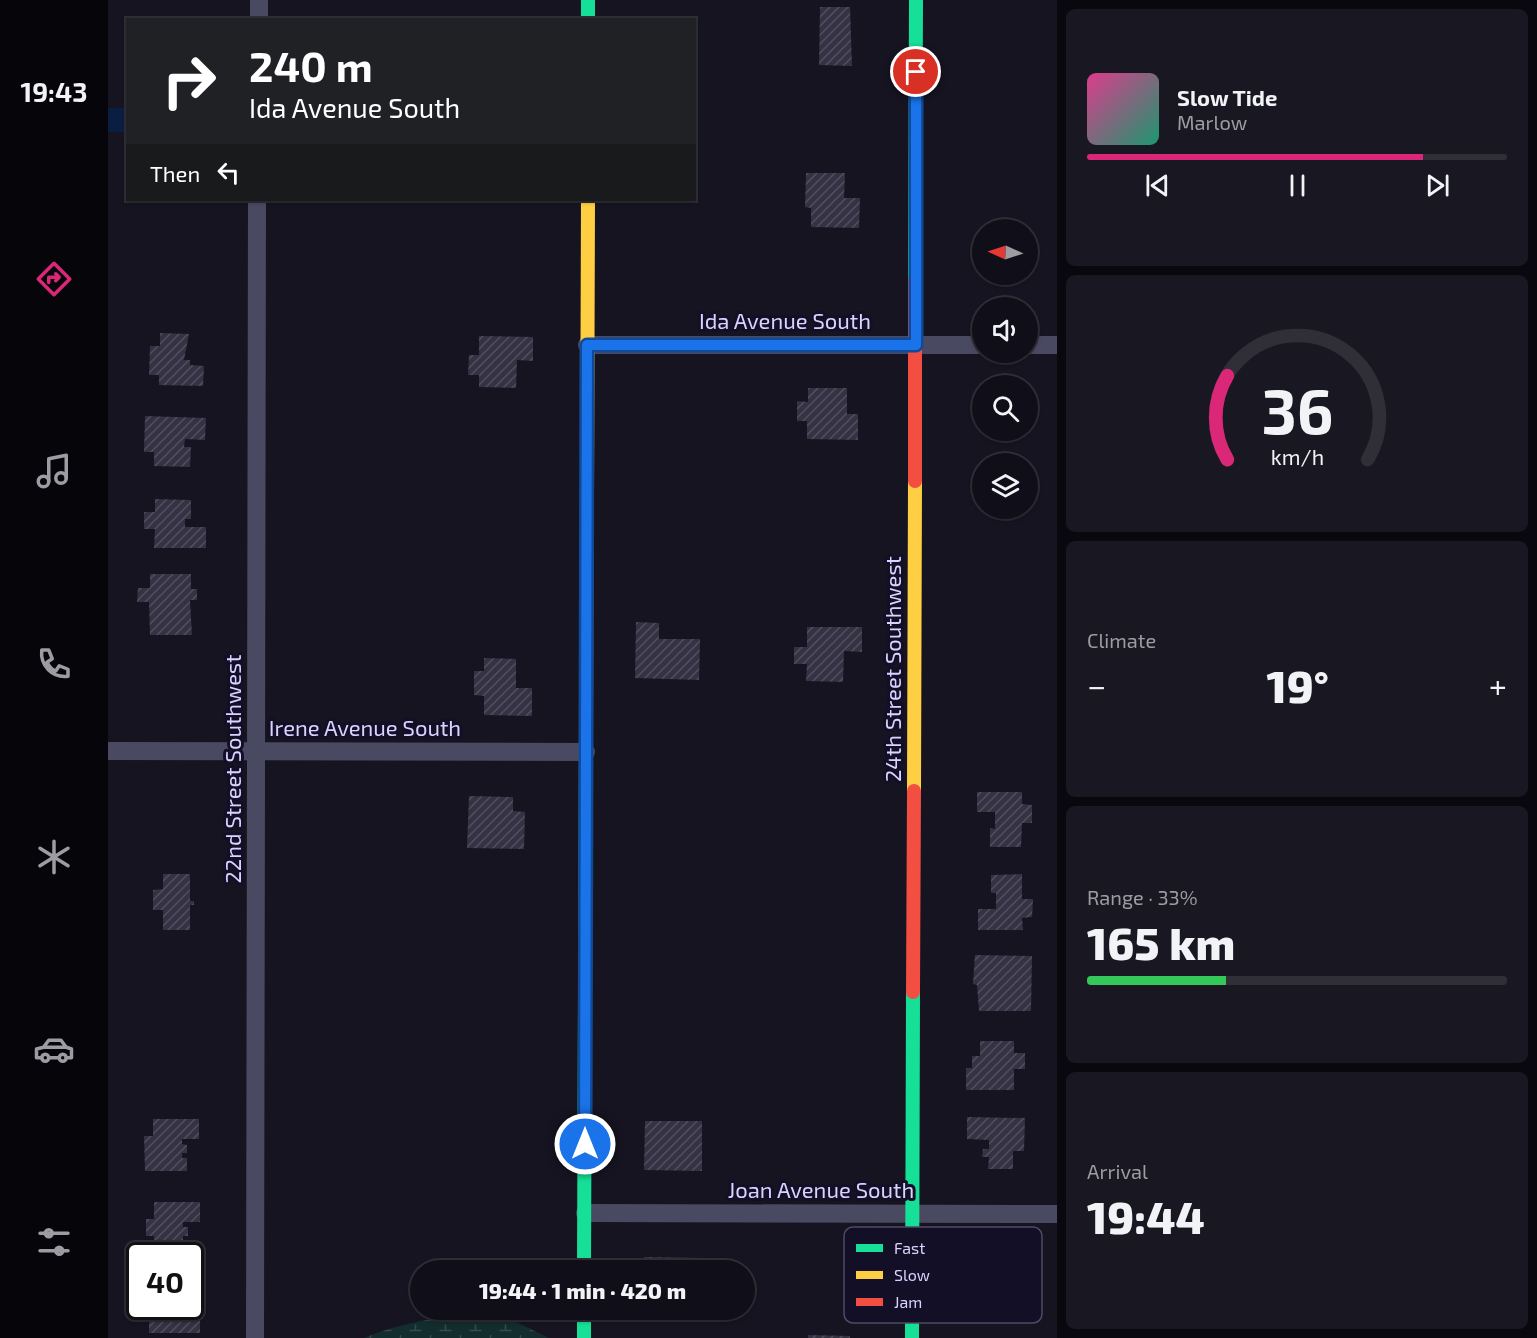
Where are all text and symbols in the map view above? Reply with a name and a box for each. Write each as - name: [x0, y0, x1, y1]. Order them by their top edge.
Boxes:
- text: 240 m: [249, 40, 373, 90]
- icon: right: [150, 42, 228, 120]
- pin: [890, 46, 941, 97]
- icon: arrive: [899, 55, 932, 88]
- text: 19:43: [20, 75, 88, 107]
- text: Slow Tide: [1177, 84, 1277, 110]
- text: Ida Avenue South: [249, 91, 460, 123]
- text: Marlow: [1177, 110, 1247, 134]
- icon: left: [212, 156, 245, 189]
- text: Then: [150, 160, 200, 186]
- icon: previous: [1141, 169, 1174, 202]
- icon: pause: [1281, 169, 1314, 202]
- icon: next: [1421, 169, 1454, 202]
- north arrow: [972, 219, 1038, 285]
- map controls: [972, 219, 1038, 519]
- icon: directions: [33, 258, 75, 300]
- button: sound: [972, 297, 1038, 363]
- street label: Ida Avenue South: [699, 307, 871, 333]
- text: 36: [1261, 372, 1333, 447]
- button: search: [972, 375, 1038, 441]
- text: km/h: [1270, 445, 1324, 470]
- icon: music: [33, 450, 75, 492]
- button: layers: [972, 453, 1038, 519]
- street label: 24th Street Southwest: [879, 556, 905, 782]
- text: Climate: [1087, 628, 1156, 652]
- icon: phone: [33, 643, 75, 685]
- street label: 22nd Street Southwest: [219, 654, 245, 884]
- text: 19°: [1266, 658, 1329, 712]
- text: −: [1087, 665, 1106, 705]
- text: +: [1489, 665, 1507, 705]
- street label: Irene Avenue South: [269, 714, 461, 740]
- icon: climate: [33, 836, 75, 878]
- text: Range · 33%: [1087, 885, 1198, 909]
- text: 165 km: [1087, 915, 1235, 969]
- icon: car: [33, 1028, 75, 1070]
- position arrow: [553, 1112, 617, 1176]
- text: Arrival: [1087, 1159, 1148, 1183]
- street label: Joan Avenue South: [728, 1176, 914, 1202]
- text: 19:44: [1087, 1189, 1205, 1243]
- icon: filters: [33, 1221, 75, 1263]
- legend: [844, 1227, 1042, 1323]
- text: Fast: [894, 1238, 925, 1257]
- speed limit sign: 40: [126, 1242, 204, 1320]
- text: Slow: [894, 1265, 930, 1284]
- text: 19:44 · 1 min · 420 m: [479, 1277, 686, 1303]
- text: Jam: [894, 1292, 922, 1311]

